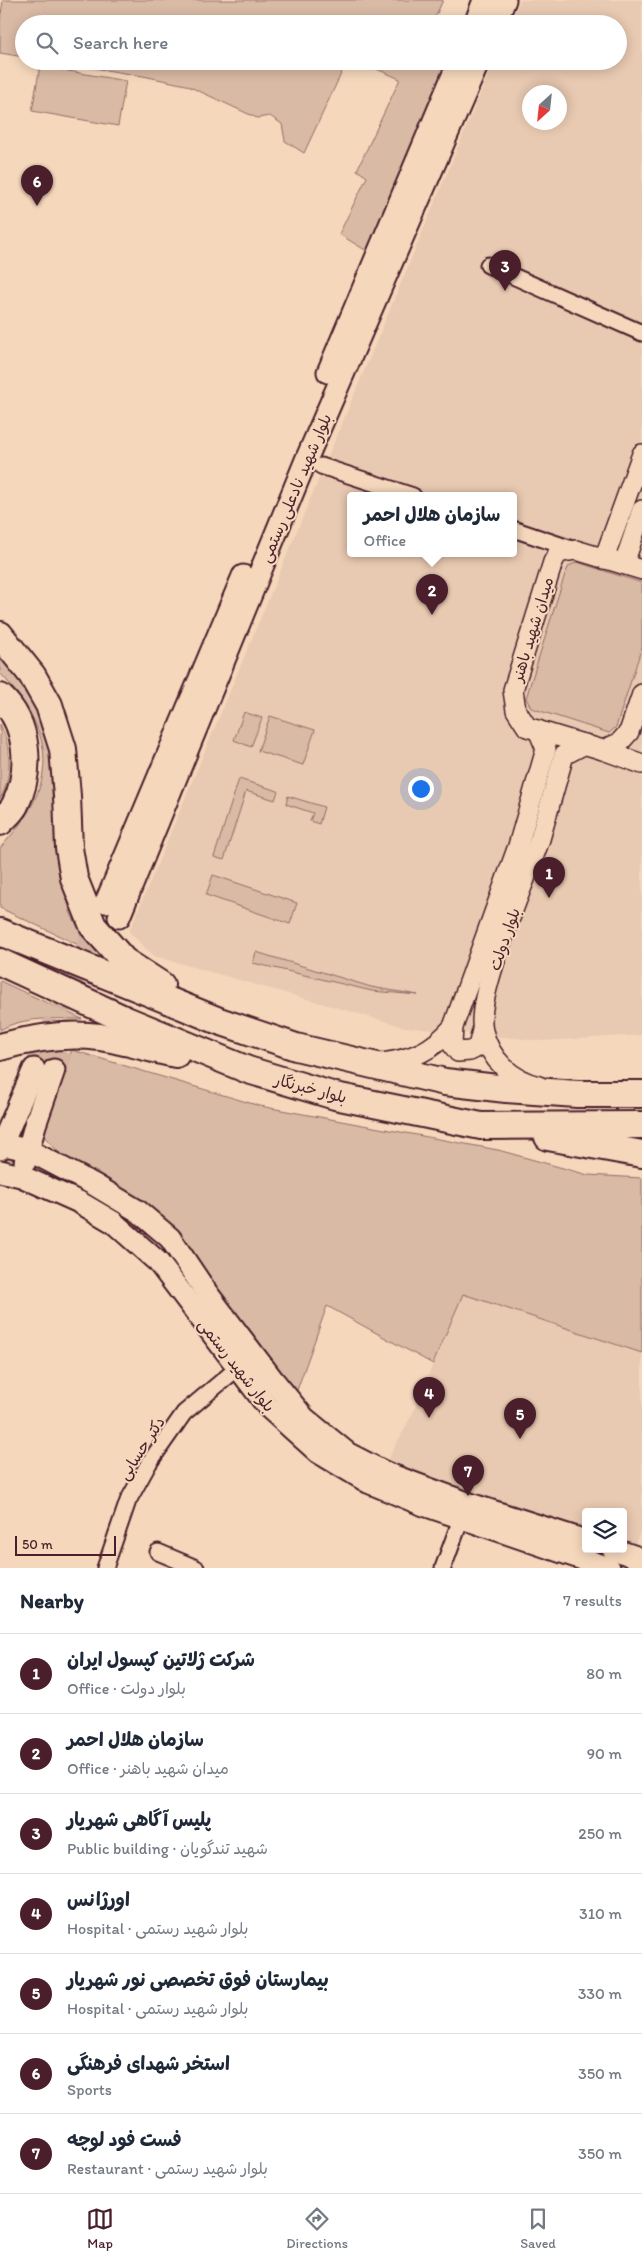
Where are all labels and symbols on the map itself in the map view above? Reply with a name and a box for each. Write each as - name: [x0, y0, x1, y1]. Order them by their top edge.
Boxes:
- north arrow: [522, 85, 567, 130]
- pin: 6: [21, 165, 53, 206]
- pin: 3: [489, 250, 521, 291]
- street label: بلوار شهید نادعلی رستمی: [256, 411, 336, 566]
- pin: 2: [416, 574, 448, 615]
- street label: میدان شهید باهنر: [507, 575, 557, 686]
- your location: [408, 776, 434, 802]
- pin: 1: [533, 857, 565, 898]
- street label: بلوار دولت: [485, 905, 525, 973]
- street label: بلوار خبرنگار: [272, 1070, 349, 1108]
- street label: بلوار شهید رستمی: [194, 1315, 279, 1416]
- pin: 4: [413, 1377, 445, 1418]
- pin: 5: [504, 1398, 536, 1439]
- street label: دکتر حسابی: [114, 1413, 170, 1484]
- pin: 7: [452, 1455, 484, 1496]
- scale bar: [15, 1533, 116, 1556]

